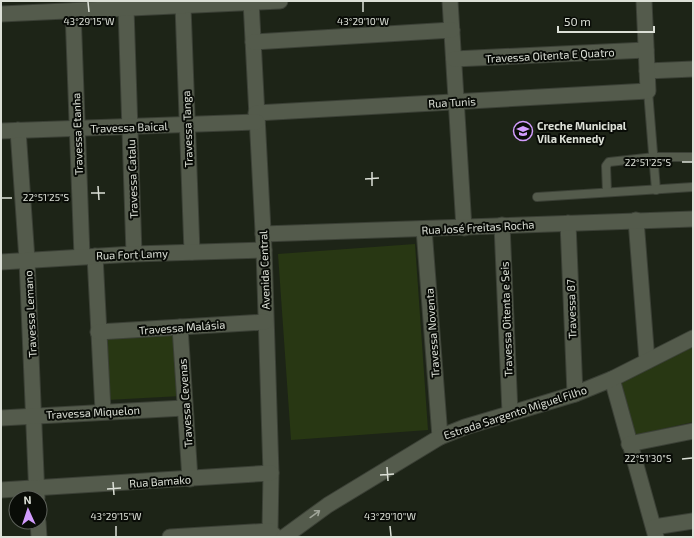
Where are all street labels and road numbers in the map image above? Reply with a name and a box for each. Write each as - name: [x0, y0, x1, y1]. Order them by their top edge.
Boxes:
- street label: Travessa Oitenta E Quatro: [485, 45, 615, 66]
- street label: Travessa Tanga: [179, 90, 195, 168]
- street label: Travessa Etanha: [69, 93, 85, 175]
- street label: Rua Tunis: [428, 94, 477, 110]
- street label: Travessa Baical: [90, 119, 169, 135]
- street label: Travessa Catalu: [124, 139, 140, 219]
- street label: Rua José Freitas Rocha: [421, 218, 535, 236]
- street label: Avenida Central: [256, 230, 272, 310]
- street label: Rua Fort Lamy: [96, 246, 168, 262]
- street label: Travessa Oitenta e Seis: [497, 261, 515, 377]
- street label: Travessa Lemano: [21, 270, 39, 358]
- street label: Travessa 87: [563, 279, 579, 339]
- street label: Travessa Noventa: [422, 288, 442, 378]
- street label: Travessa Malásia: [138, 317, 226, 337]
- street label: Travessa Cevenas: [175, 358, 195, 448]
- street label: Estrada Sargento Miguel Filho: [442, 383, 588, 441]
- street label: Travessa Miquelon: [46, 403, 140, 421]
- street label: Rua Bamako: [129, 472, 191, 490]

